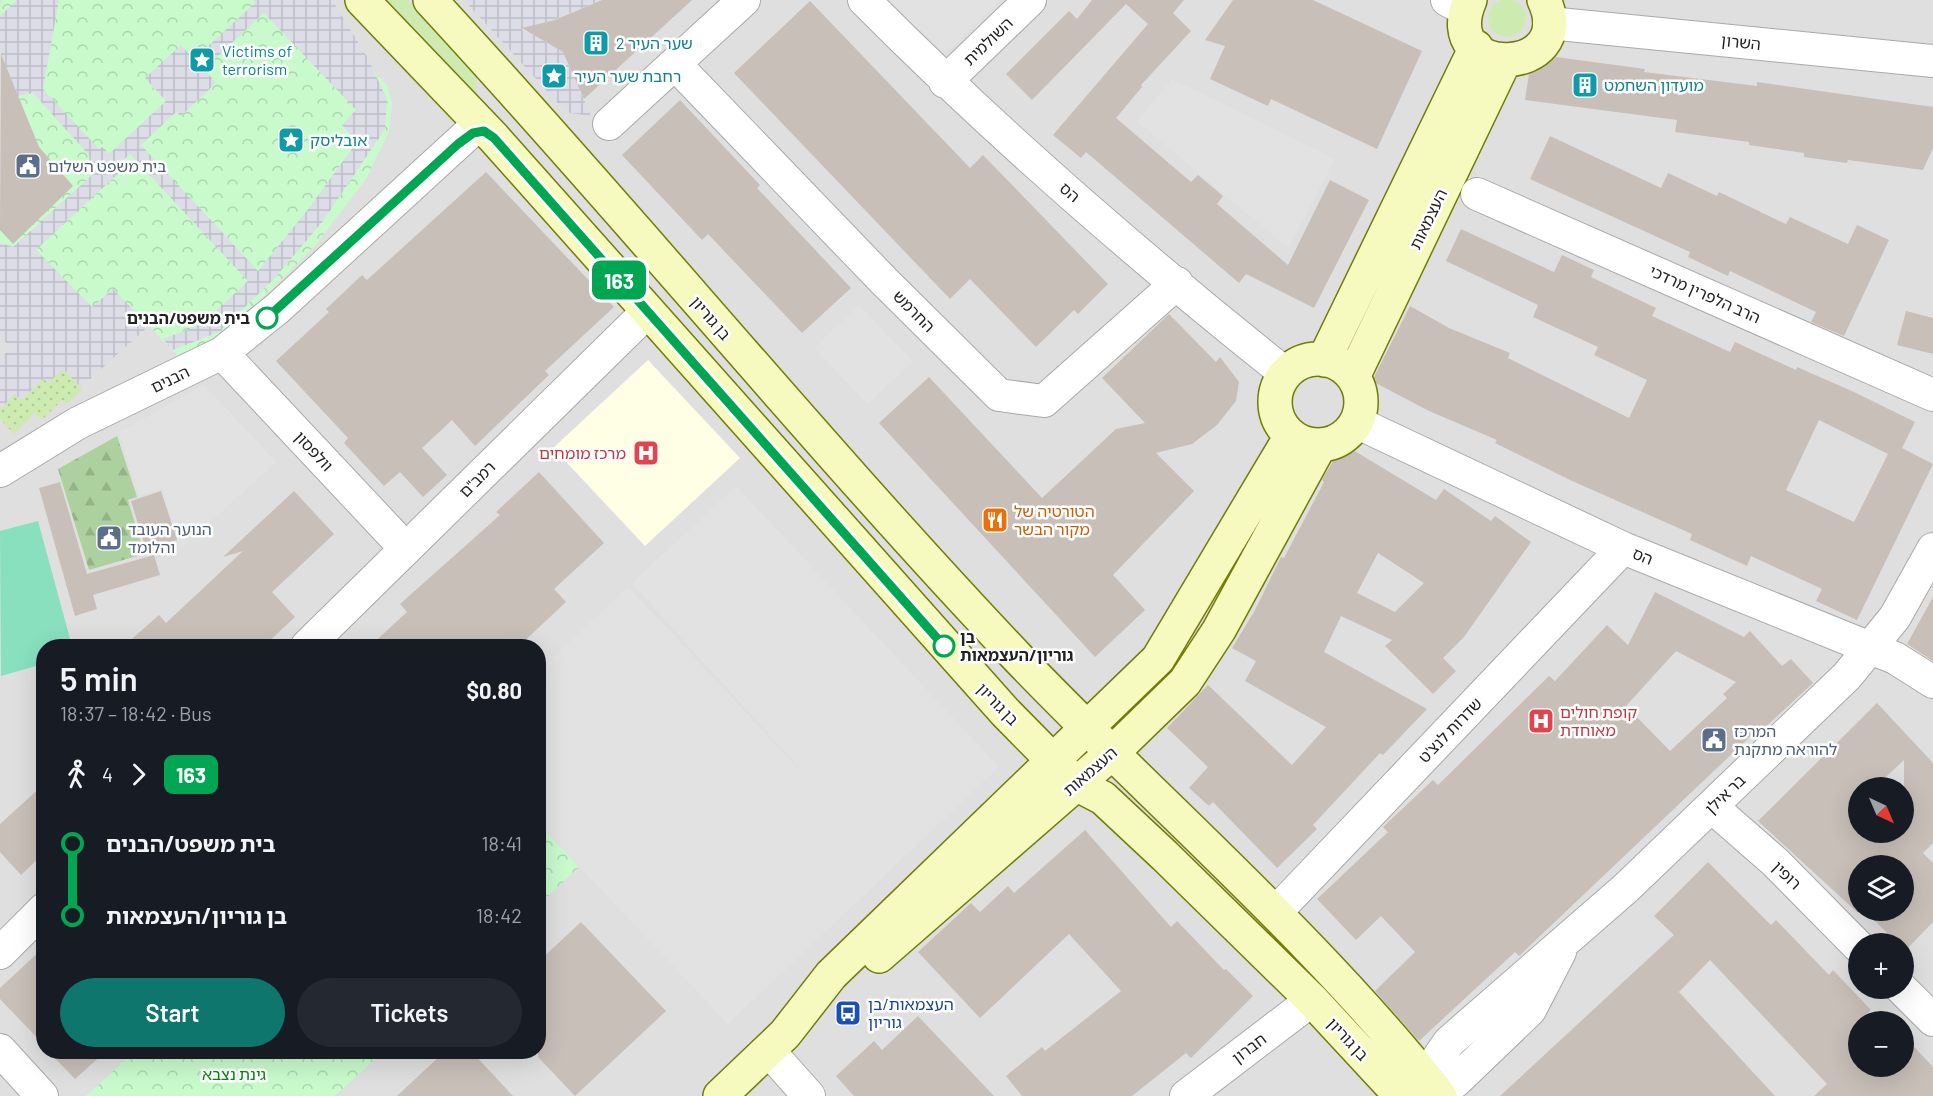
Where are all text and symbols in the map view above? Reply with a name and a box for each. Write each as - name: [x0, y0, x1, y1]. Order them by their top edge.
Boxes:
- street label: השולמית: [959, 13, 1016, 69]
- building icon: שער העיר 2: [581, 28, 611, 58]
- street label: השרון: [1720, 30, 1762, 53]
- place label: שער העיר 2: [616, 33, 693, 52]
- place label: Victims of terrorism: [222, 41, 292, 78]
- place icon: Victims of terrorism: [187, 45, 217, 75]
- place icon: רחבת שער העיר: [539, 61, 569, 91]
- place label: רחבת שער העיר: [574, 66, 681, 85]
- building icon: מועדון השחמט: [1570, 70, 1600, 100]
- place label: מועדון השחמט: [1604, 75, 1704, 94]
- place icon: אובליסק: [276, 125, 306, 155]
- place label: אובליסק: [310, 130, 367, 149]
- public building icon: בית משפט השלום: [13, 151, 43, 181]
- place label: בית משפט השלום: [48, 156, 166, 175]
- street label: הס: [1056, 178, 1084, 205]
- street label: העצמאות: [1405, 185, 1450, 252]
- line badge: 163: [584, 260, 654, 300]
- street label: הרב הלפרין מרדכי: [1647, 261, 1764, 327]
- text: 163: [604, 268, 634, 293]
- street label: החרמש: [890, 286, 939, 335]
- street label: בן גוריון: [687, 292, 735, 343]
- marker: בית משפט/הבנים: [256, 307, 278, 329]
- place label: בית משפט/הבנים: [127, 308, 250, 327]
- street label: הבנים: [148, 361, 192, 396]
- street label: וולפסון: [291, 427, 338, 475]
- hospital icon: מרכז מומחים: [631, 438, 661, 468]
- place label: מרכז מומחים: [539, 443, 626, 462]
- street label: רמב"ם: [455, 457, 499, 501]
- place label: הטורטיה של מקור הבשר: [1014, 501, 1095, 538]
- restaurant icon: הטורטיה של מקור הבשר: [980, 505, 1010, 535]
- place label: הנוער העובד והלומד: [128, 519, 212, 556]
- public building icon: הנוער העובד והלומד: [94, 523, 124, 553]
- street label: הס: [1630, 543, 1656, 568]
- place label: בן גוריון/העצמאות: [960, 627, 1074, 664]
- marker: בן גוריון/העצמאות: [933, 635, 955, 657]
- text: 5 min: [60, 658, 138, 698]
- text: $0.80: [466, 677, 522, 703]
- street label: בן גוריון: [974, 679, 1023, 729]
- street label: שדרות לנצ'ט: [1414, 693, 1485, 766]
- text: 18:37 – 18:42 · Bus: [60, 701, 212, 725]
- place label: קופת חולים מאוחדת: [1560, 702, 1637, 739]
- hospital icon: קופת חולים מאוחדת: [1526, 706, 1556, 736]
- place label: המרכז להוראה מתקנת: [1734, 721, 1837, 758]
- public building icon: המרכז להוראה מתקנת: [1699, 725, 1729, 755]
- street label: העצמאות: [1059, 742, 1120, 799]
- icon: walk: [60, 758, 93, 791]
- icon: forward: [122, 758, 155, 791]
- text: 4: [102, 762, 113, 786]
- text: 163: [176, 762, 206, 787]
- street label: בר אילן: [1701, 770, 1749, 817]
- north arrow: [1848, 777, 1914, 843]
- map controls: [1848, 777, 1914, 1077]
- text: בית משפט/הבנים: [106, 830, 276, 856]
- text: 18:41: [482, 831, 522, 855]
- button: layers: [1848, 855, 1914, 921]
- street label: רופין: [1769, 857, 1806, 893]
- text: בן גוריון/העצמאות: [106, 902, 287, 928]
- text: 18:42: [476, 903, 522, 927]
- button: +: [1848, 933, 1914, 999]
- button: Start: [60, 978, 285, 1047]
- button: Tickets: [297, 978, 522, 1047]
- place label: העצמאות/בן גוריון: [868, 994, 954, 1031]
- bus stop icon: העצמאות/בן גוריון: [833, 998, 863, 1028]
- button: −: [1848, 1011, 1914, 1077]
- street label: בן גוריון: [1324, 1013, 1373, 1064]
- street label: חברון: [1228, 1029, 1270, 1067]
- park label: גינת נצבא: [202, 1064, 266, 1083]

